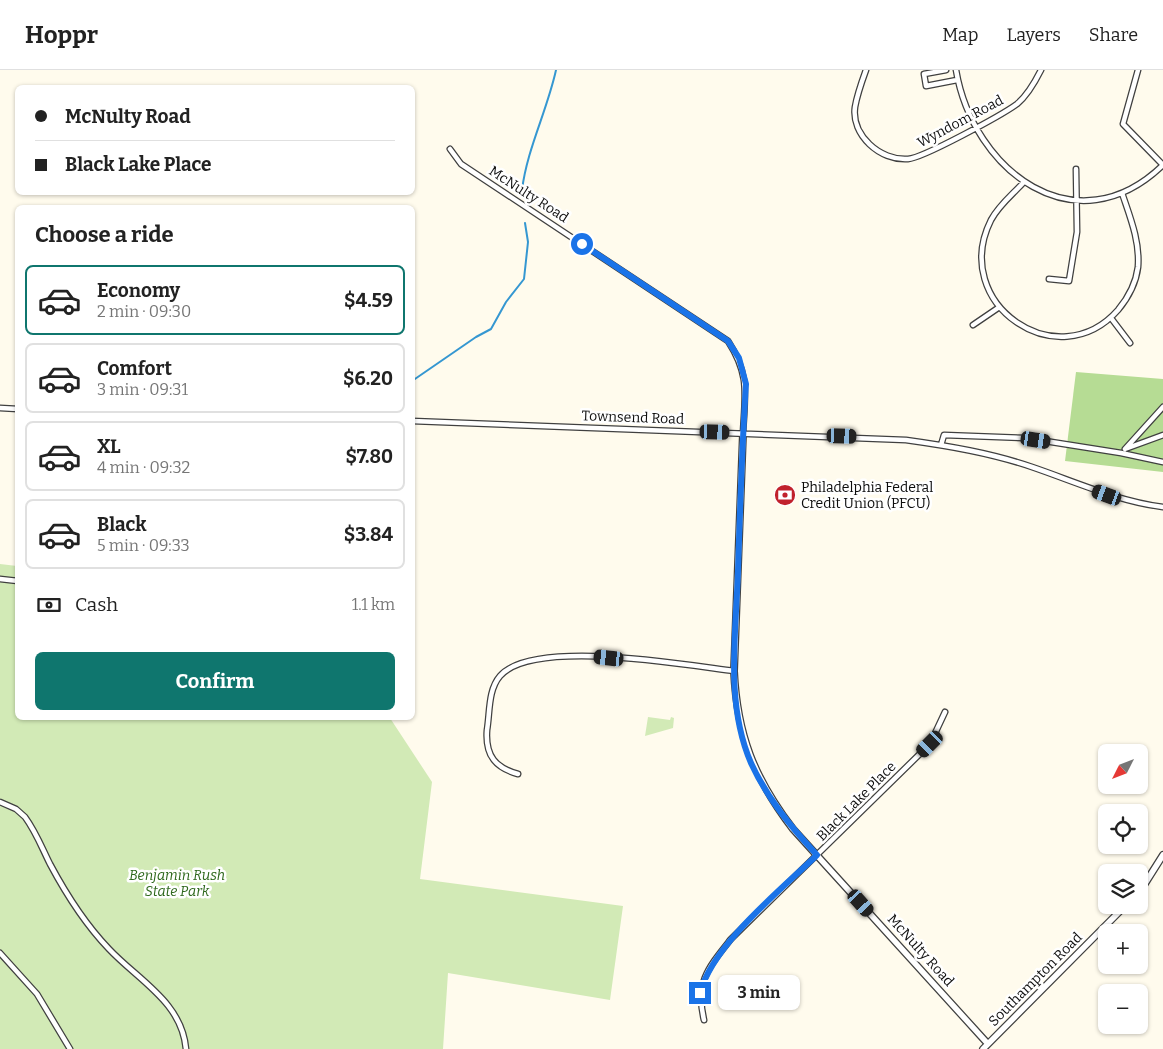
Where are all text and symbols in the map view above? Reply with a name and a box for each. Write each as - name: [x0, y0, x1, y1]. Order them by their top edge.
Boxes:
- text: Hoppr: [25, 21, 98, 49]
- text: Map: [942, 24, 978, 46]
- text: Layers: [1006, 24, 1061, 46]
- text: Share: [1089, 24, 1138, 46]
- street label: Wyndom Road: [914, 92, 1006, 151]
- text: McNulty Road: [65, 105, 191, 128]
- text: Black Lake Place: [65, 153, 211, 176]
- street label: McNulty Road: [486, 162, 572, 226]
- text: Choose a ride: [35, 221, 174, 248]
- route start: [571, 233, 593, 255]
- icon: car: [37, 278, 82, 323]
- text: Economy: [97, 279, 180, 302]
- text: $4.59: [344, 289, 393, 312]
- text: 2 min · 09:30: [97, 302, 191, 321]
- icon: car: [37, 356, 82, 401]
- text: Comfort: [97, 357, 172, 380]
- text: $6.20: [343, 367, 393, 390]
- text: 3 min · 09:31: [97, 380, 188, 399]
- street label: Townsend Road: [581, 407, 684, 428]
- car: [699, 424, 730, 440]
- car: [826, 428, 857, 444]
- car: [1020, 430, 1051, 450]
- icon: car: [37, 434, 82, 479]
- text: XL: [97, 435, 121, 458]
- text: $7.80: [345, 445, 393, 468]
- text: 4 min · 09:32: [97, 458, 190, 477]
- place label: Philadelphia Federal Credit Union (PFCU): [801, 479, 933, 512]
- bank icon: Philadelphia Federal Credit Union (PFCU): [773, 483, 797, 507]
- car: [1090, 483, 1123, 507]
- icon: car: [37, 512, 82, 557]
- text: Black: [97, 513, 147, 536]
- text: $3.84: [344, 523, 393, 546]
- text: 5 min · 09:33: [97, 536, 190, 555]
- icon: cash: [35, 591, 63, 619]
- text: Cash: [75, 593, 118, 616]
- text: 1.1 km: [352, 595, 395, 614]
- car: [593, 649, 624, 667]
- button: Confirm: [35, 652, 395, 710]
- car: [914, 728, 945, 760]
- north arrow: [1098, 744, 1148, 794]
- map controls: [1098, 744, 1148, 1034]
- street label: Black Lake Place: [813, 758, 900, 845]
- button: locate: [1098, 804, 1148, 854]
- button: layers: [1098, 864, 1148, 914]
- park label: Benjamin Rush State Park: [129, 867, 225, 900]
- car: [845, 887, 876, 919]
- street label: McNulty Road: [884, 911, 957, 990]
- button: +: [1098, 924, 1148, 974]
- street label: Southampton Road: [985, 929, 1086, 1030]
- callout: 3 min: [718, 976, 800, 1010]
- route end: [689, 982, 711, 1004]
- text: 3 min: [738, 983, 780, 1002]
- button: −: [1098, 984, 1148, 1034]

